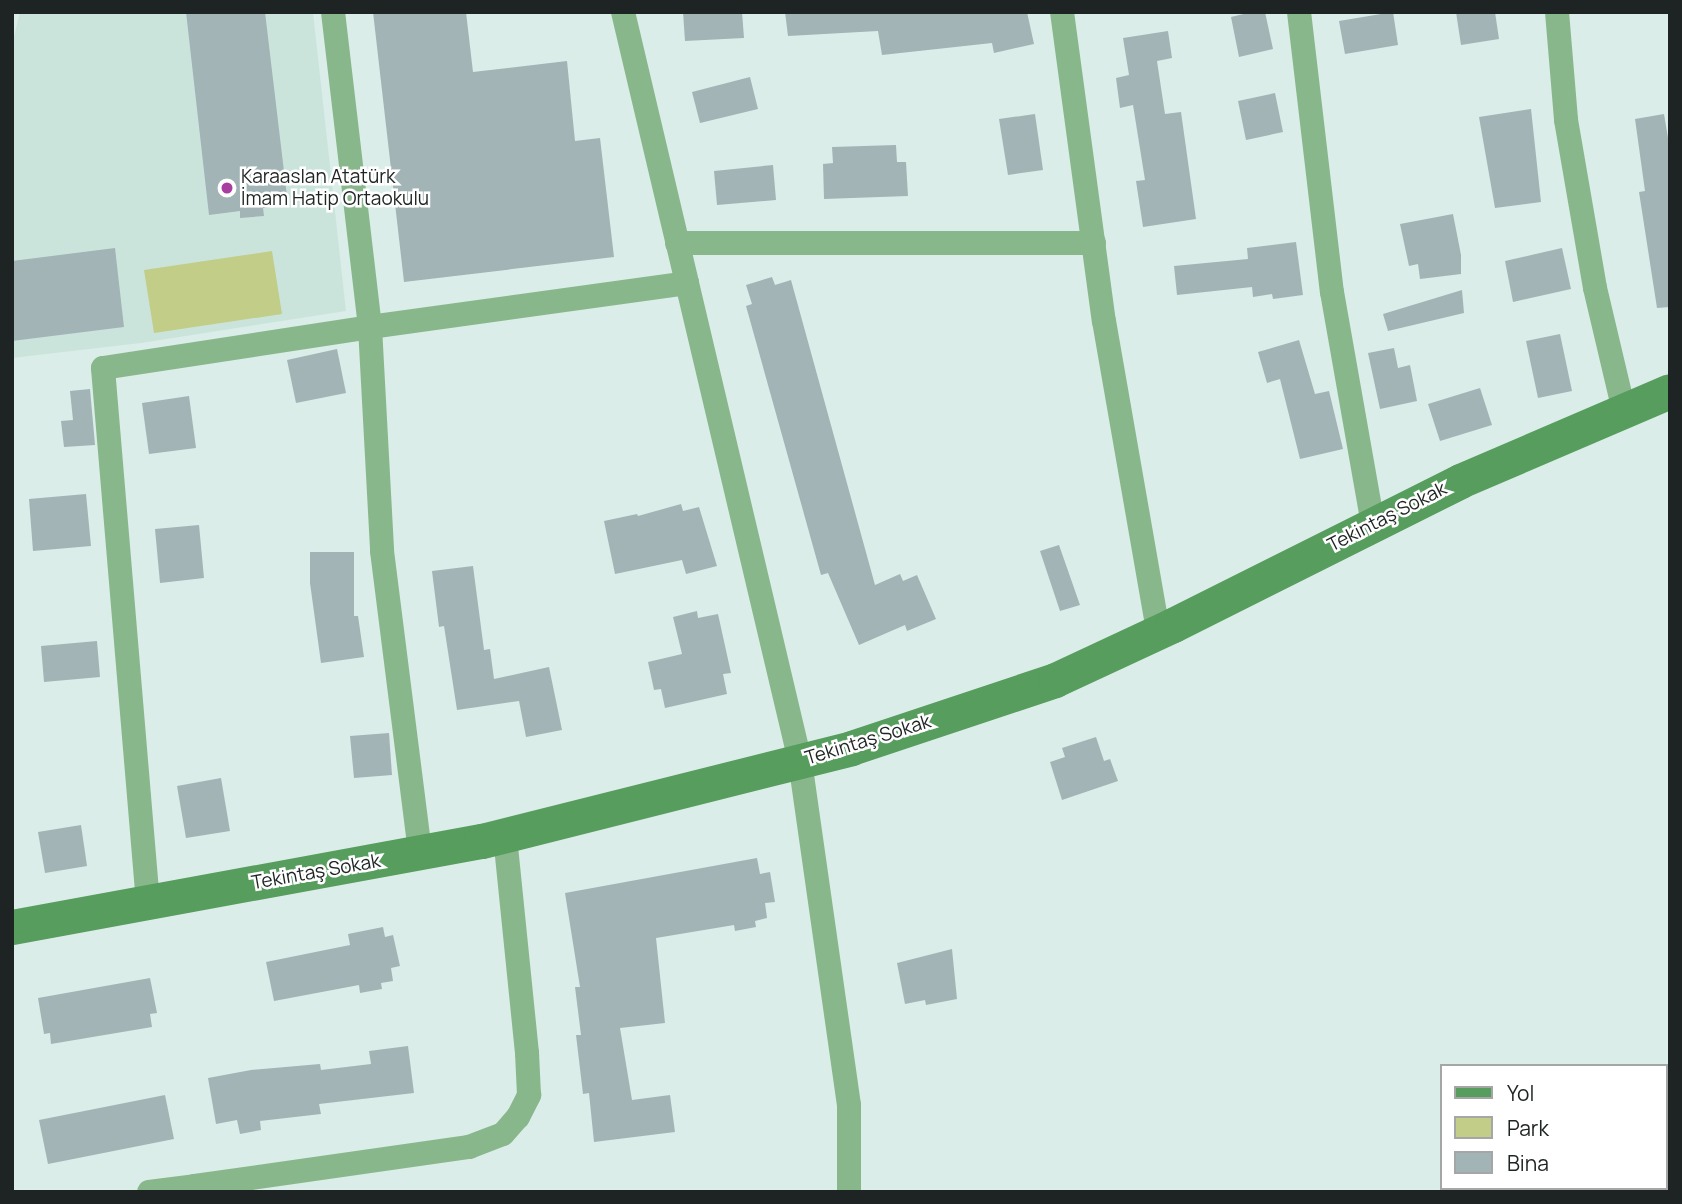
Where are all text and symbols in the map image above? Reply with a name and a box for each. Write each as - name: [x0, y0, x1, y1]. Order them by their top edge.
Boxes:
- place label: Karaaslan Atatürk İmam Hatip Ortaokulu: [241, 166, 429, 210]
- marker: Karaaslan Atatürk İmam Hatip Ortaokulu: [219, 180, 235, 196]
- street label: Tekintaş Sokak: [1324, 477, 1450, 557]
- street label: Tekintaş Sokak: [802, 710, 934, 770]
- street label: Tekintaş Sokak: [250, 849, 382, 895]
- legend: [1440, 1064, 1668, 1190]
- text: Yol: [1507, 1079, 1534, 1107]
- text: Park: [1507, 1114, 1549, 1142]
- text: Bina: [1507, 1149, 1549, 1177]

